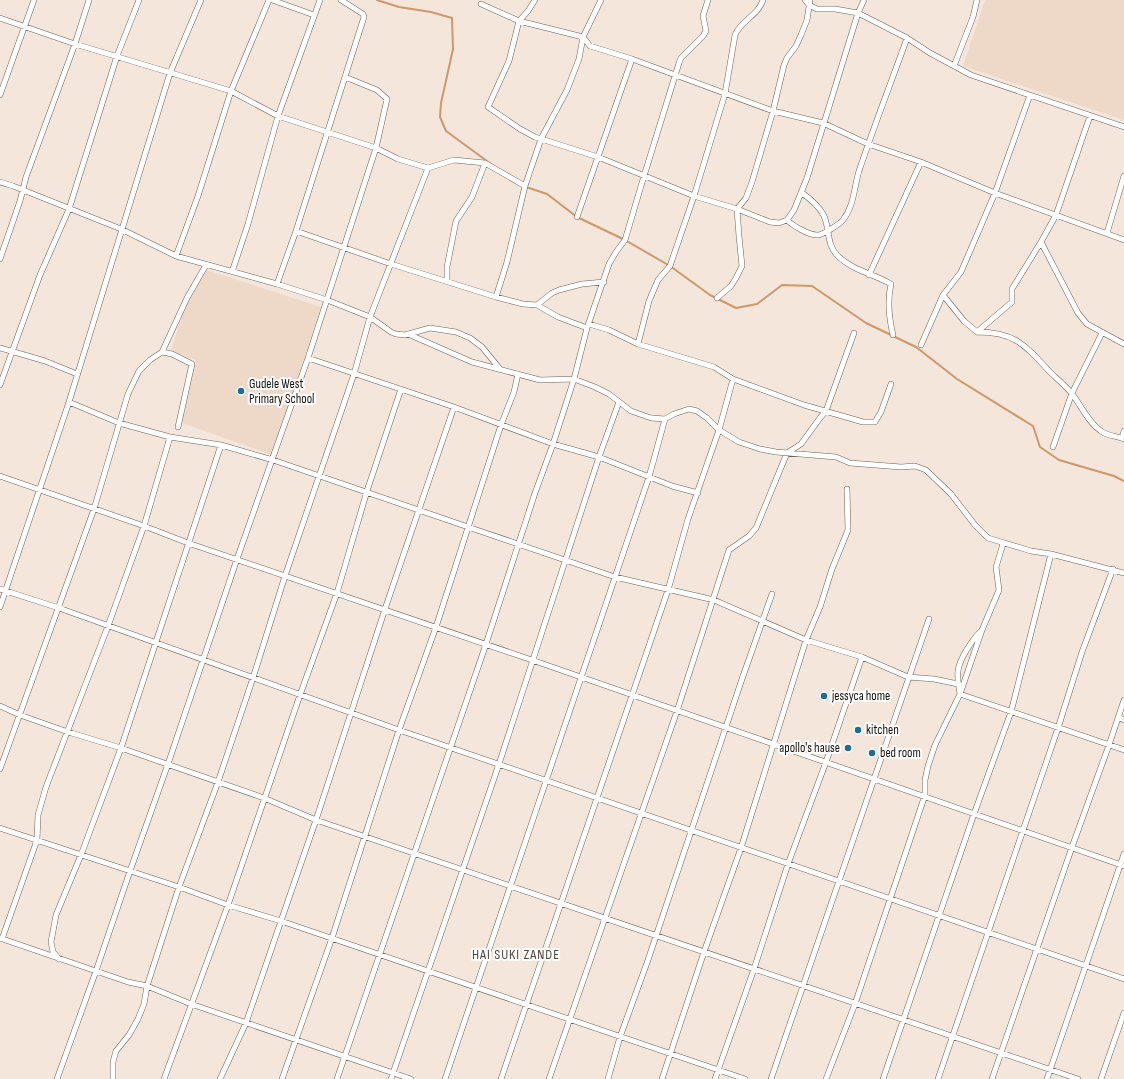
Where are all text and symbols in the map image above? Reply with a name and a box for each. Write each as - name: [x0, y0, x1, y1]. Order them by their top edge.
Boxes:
- place label: Gudele West Primary School: [249, 376, 314, 407]
- marker: Gudele West Primary School: [236, 386, 246, 396]
- place label: jessyca home: [831, 688, 890, 704]
- marker: jessyca home: [819, 691, 829, 701]
- place label: kitchen: [866, 722, 899, 738]
- marker: kitchen: [853, 725, 863, 735]
- place label: apollo's hause: [779, 740, 840, 756]
- marker: apollo's hause: [843, 743, 853, 753]
- place label: bed room: [880, 745, 921, 761]
- marker: bed room: [867, 748, 877, 758]
- district label: HAI SUKI ZANDE: [472, 946, 560, 963]

